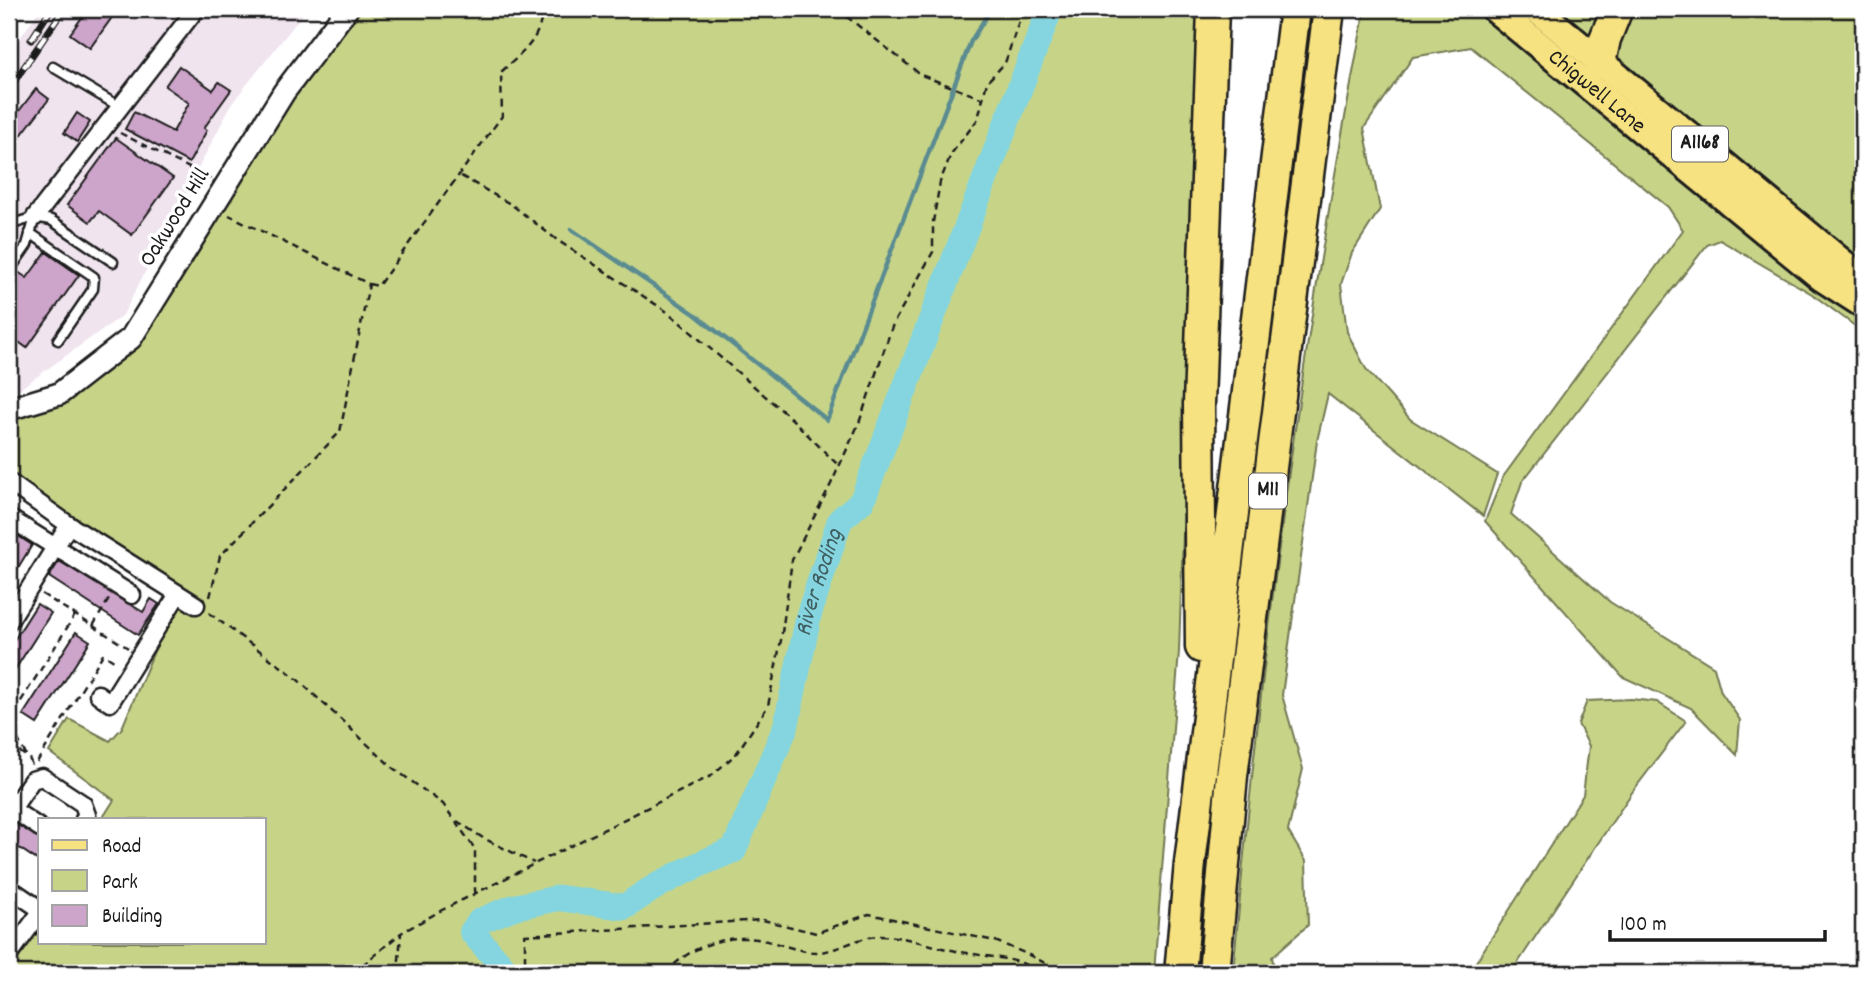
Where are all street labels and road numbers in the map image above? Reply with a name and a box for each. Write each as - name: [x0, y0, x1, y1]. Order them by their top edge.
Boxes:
- street label: Chigwell Lane: [1540, 42, 1652, 143]
- road number: A1168: [1672, 127, 1728, 162]
- street label: Oakwood Hill: [132, 161, 220, 274]
- road number: M11: [1249, 474, 1287, 508]

